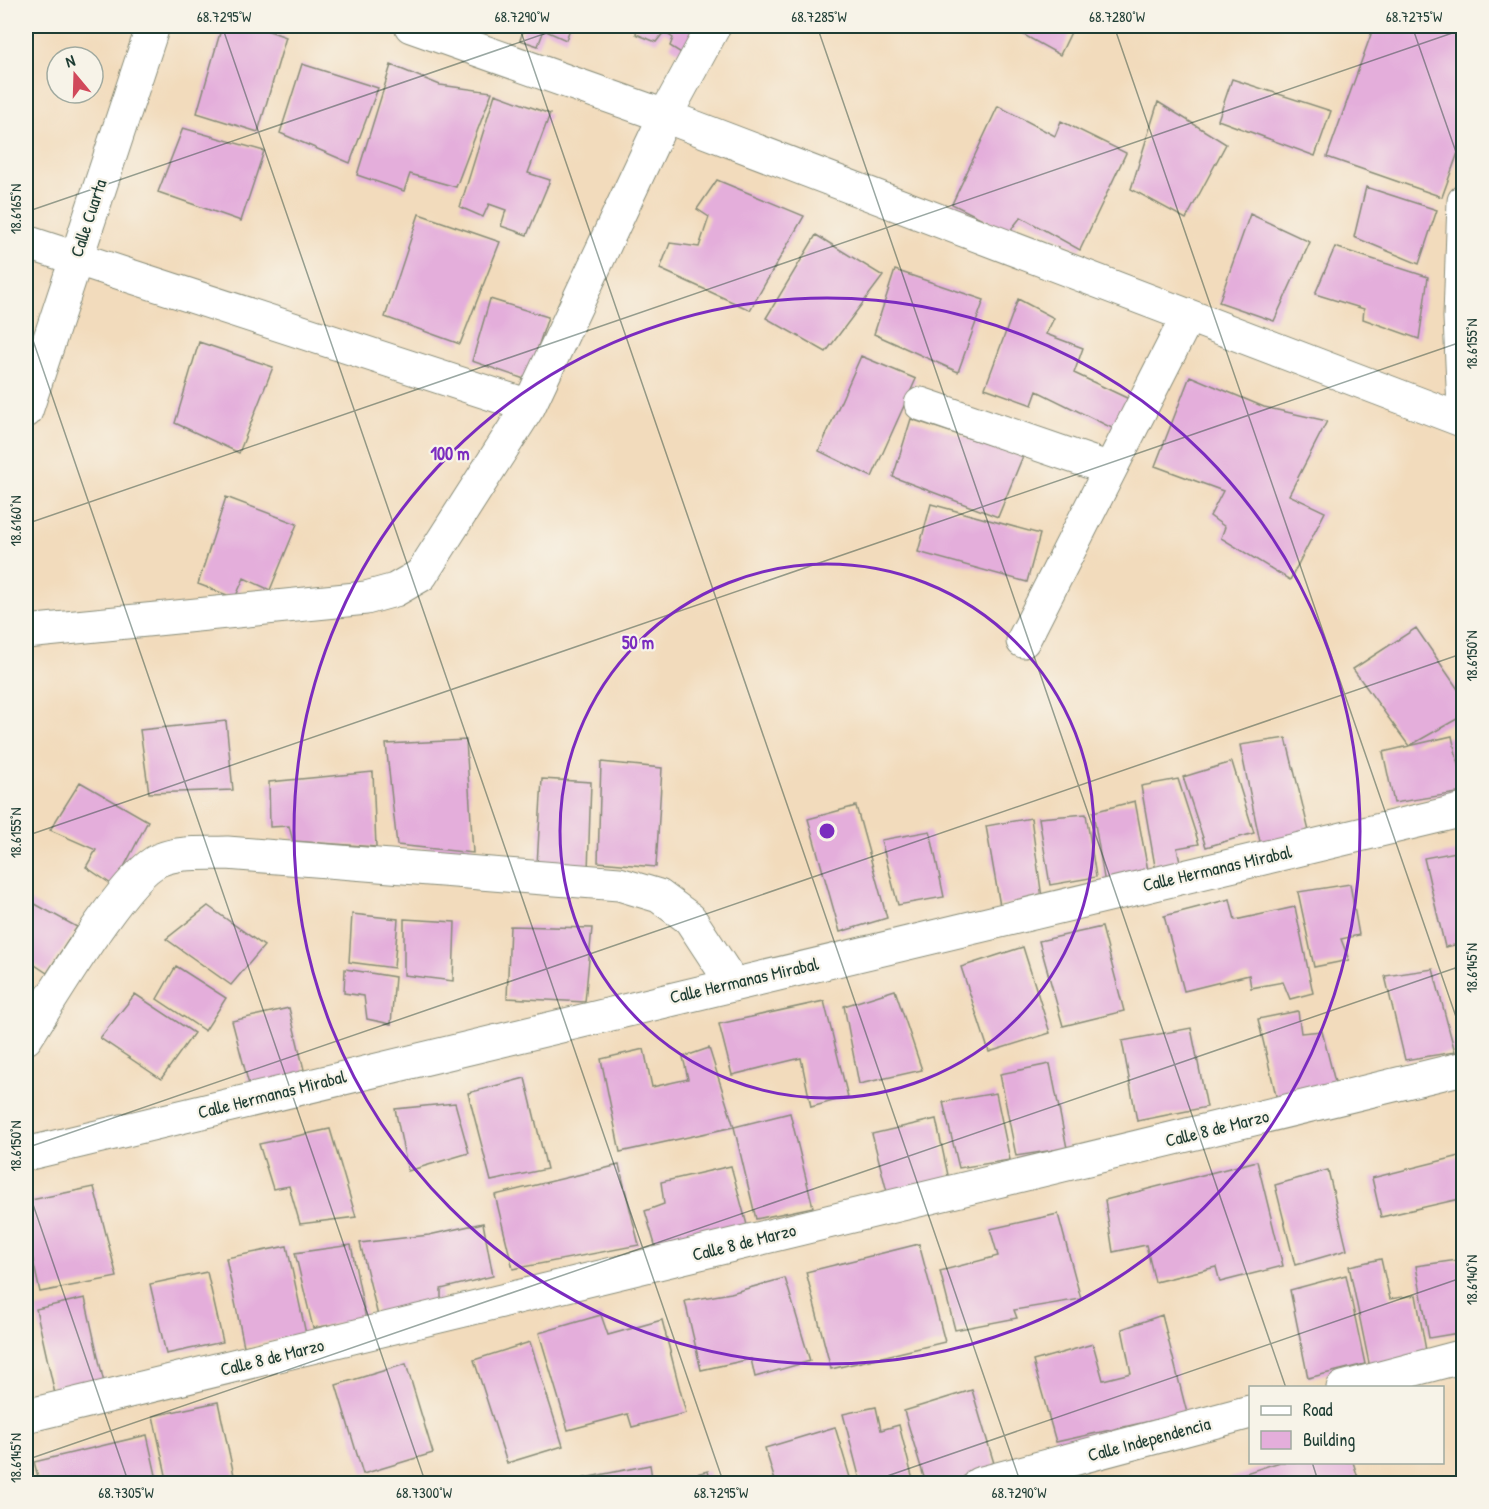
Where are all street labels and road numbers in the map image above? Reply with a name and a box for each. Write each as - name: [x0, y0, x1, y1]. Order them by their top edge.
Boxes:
- street label: Calle Cuarta: [64, 176, 112, 260]
- street label: Calle Hermanas Mirabal: [1140, 839, 1294, 897]
- street label: Calle Hermanas Mirabal: [667, 951, 821, 1009]
- street label: Calle Hermanas Mirabal: [195, 1063, 349, 1125]
- street label: Calle 8 de Marzo: [1163, 1103, 1271, 1153]
- street label: Calle 8 de Marzo: [690, 1217, 798, 1267]
- street label: Calle 8 de Marzo: [218, 1332, 326, 1382]
- street label: Calle Independencia: [1085, 1411, 1213, 1467]

